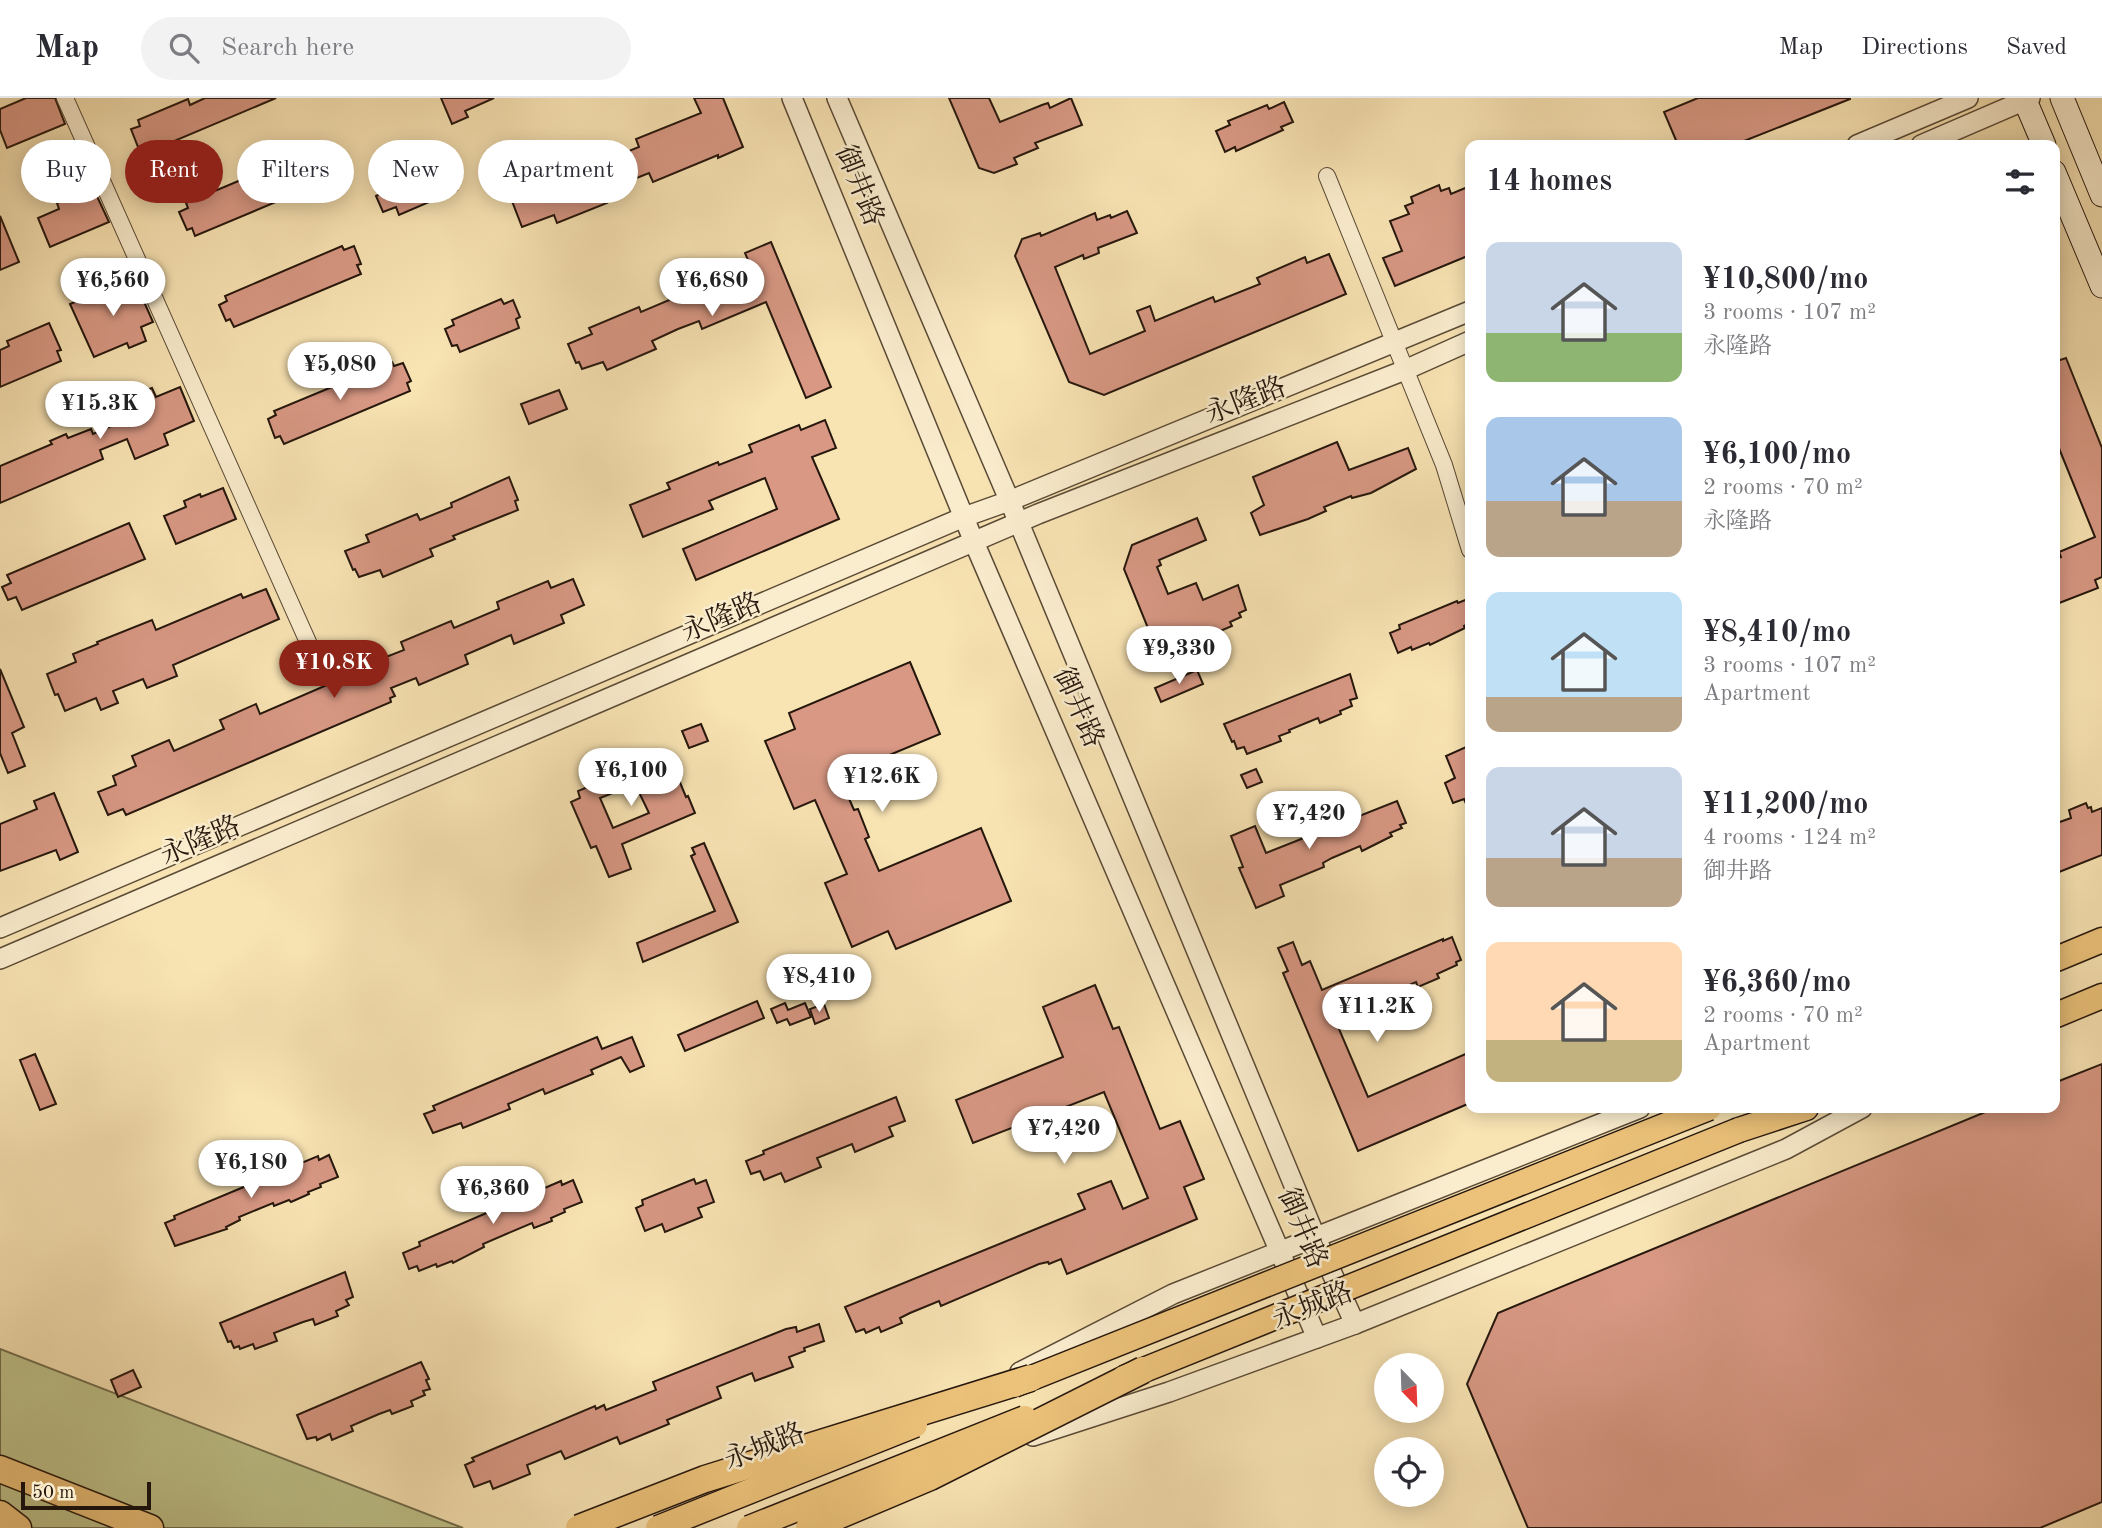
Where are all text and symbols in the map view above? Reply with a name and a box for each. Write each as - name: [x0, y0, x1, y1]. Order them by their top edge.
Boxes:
- search box: [141, 17, 631, 80]
- icon: search: [165, 29, 203, 67]
- text: Map: [35, 32, 99, 65]
- text: Search here: [221, 35, 354, 61]
- text: Map: [1779, 36, 1823, 60]
- text: Directions: [1861, 36, 1968, 60]
- text: Saved: [2006, 36, 2067, 60]
- chip: Buy: [21, 140, 111, 203]
- chip: Rent: [125, 140, 223, 203]
- chip: Filters: [237, 140, 354, 203]
- chip: New: [368, 140, 464, 203]
- chip: Apartment: [478, 140, 638, 203]
- street label: 御井路: [829, 141, 889, 230]
- icon: filters: [2001, 163, 2039, 201]
- text: 14 homes: [1486, 167, 1612, 197]
- pin: ¥6,560: [56, 258, 170, 318]
- pin: ¥6,680: [655, 258, 769, 318]
- text: ¥10,800/mo: [1703, 265, 1868, 295]
- text: ¥6,560: [76, 269, 150, 292]
- text: ¥6,680: [675, 269, 749, 292]
- icon: home: [1542, 270, 1626, 354]
- text: 3 rooms · 107 m²: [1703, 301, 1876, 324]
- text: 永隆路: [1703, 335, 1772, 358]
- pin: ¥5,080: [283, 342, 397, 402]
- text: ¥5,080: [303, 353, 377, 376]
- street label: 永隆路: [1201, 371, 1290, 430]
- pin: ¥15.3K: [43, 382, 157, 441]
- text: ¥15.3K: [61, 392, 139, 415]
- text: ¥6,100/mo: [1703, 440, 1851, 470]
- icon: home: [1542, 445, 1626, 529]
- text: 2 rooms · 70 m²: [1703, 476, 1863, 499]
- text: 永隆路: [1703, 510, 1772, 533]
- street label: 永隆路: [677, 587, 766, 648]
- text: ¥8,410/mo: [1703, 618, 1851, 648]
- icon: home: [1542, 620, 1626, 704]
- pin: ¥9,330: [1122, 626, 1236, 686]
- text: ¥9,330: [1142, 637, 1216, 660]
- pin: ¥10.8K: [277, 640, 391, 700]
- text: ¥10.8K: [295, 651, 373, 674]
- text: 3 rooms · 107 m²: [1703, 654, 1876, 677]
- street label: 御井路: [1047, 663, 1110, 752]
- text: Apartment: [1703, 682, 1811, 705]
- pin: ¥6,100: [574, 748, 688, 808]
- pin: ¥12.6K: [825, 754, 939, 814]
- text: ¥6,100: [594, 759, 668, 782]
- text: ¥12.6K: [843, 765, 921, 788]
- text: ¥11,200/mo: [1703, 790, 1868, 820]
- pin: ¥7,420: [1252, 792, 1366, 851]
- icon: home: [1542, 795, 1626, 879]
- text: ¥7,420: [1272, 802, 1346, 825]
- street label: 永隆路: [156, 810, 245, 871]
- text: 4 rooms · 124 m²: [1703, 826, 1876, 849]
- text: 御井路: [1703, 860, 1772, 883]
- pin: ¥8,410: [762, 954, 876, 1014]
- text: ¥8,410: [782, 965, 856, 988]
- text: ¥6,360/mo: [1703, 968, 1851, 998]
- icon: home: [1542, 970, 1626, 1054]
- pin: ¥11.2K: [1320, 984, 1434, 1044]
- text: ¥11.2K: [1338, 995, 1416, 1018]
- text: 2 rooms · 70 m²: [1703, 1004, 1863, 1027]
- text: Apartment: [1703, 1032, 1811, 1055]
- pin: ¥7,420: [1007, 1107, 1121, 1166]
- text: ¥7,420: [1027, 1117, 1101, 1140]
- pin: ¥6,180: [194, 1140, 308, 1200]
- text: ¥6,180: [214, 1151, 288, 1174]
- pin: ¥6,360: [436, 1166, 550, 1226]
- text: ¥6,360: [456, 1177, 530, 1200]
- street label: 御井路: [1272, 1184, 1333, 1273]
- street label: 永城路: [1268, 1276, 1357, 1335]
- north arrow: [1374, 1353, 1444, 1423]
- map controls: [1374, 1353, 1444, 1507]
- street label: 永城路: [720, 1417, 809, 1476]
- button: locate: [1374, 1437, 1444, 1507]
- scale bar: [21, 1479, 150, 1511]
- text: 50 m: [32, 1484, 74, 1503]

